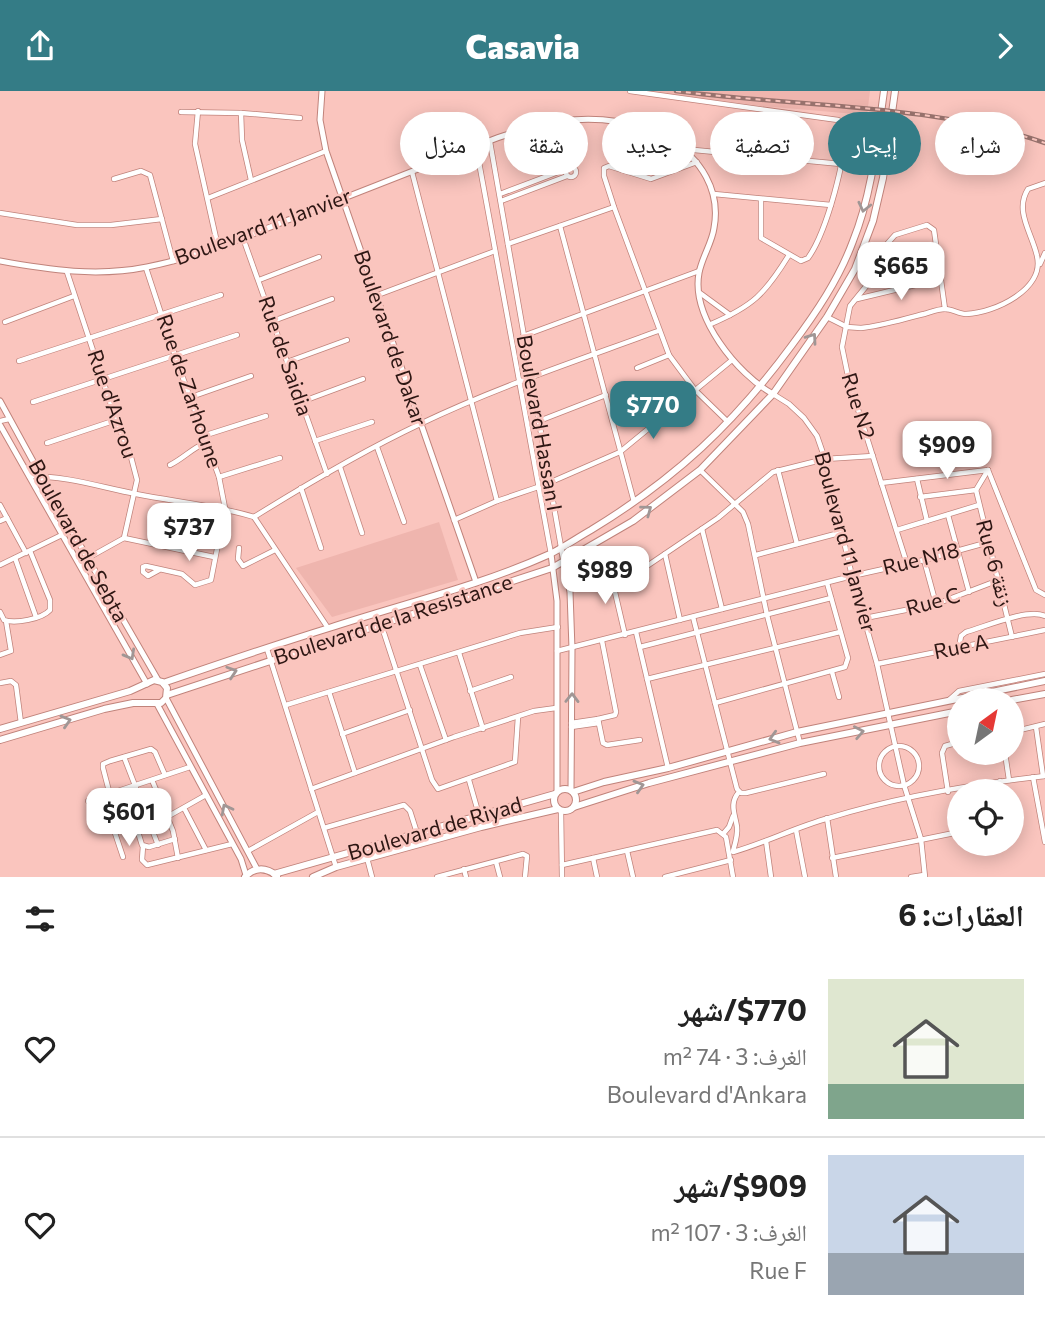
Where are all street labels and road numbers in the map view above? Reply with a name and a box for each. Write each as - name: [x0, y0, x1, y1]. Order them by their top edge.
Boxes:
- street label: Boulevard 11 Janvier: [171, 182, 354, 269]
- street label: Boulevard de Dakar: [350, 246, 433, 429]
- street label: Rue de Saidia: [254, 292, 319, 419]
- street label: Rue de Zarhoune: [152, 310, 228, 471]
- street label: Boulevard Hassan I: [513, 333, 568, 513]
- street label: Rue d'Azrou: [83, 346, 144, 461]
- street label: Rue N2: [838, 369, 881, 442]
- street label: Boulevard 11 Janvier: [810, 448, 883, 635]
- street label: Boulevard de Sebta: [24, 455, 134, 626]
- street label: Rue 6 زنقة: [972, 516, 1019, 609]
- street label: Rue N18: [880, 536, 962, 579]
- street label: Boulevard de la Resistance: [270, 568, 515, 669]
- street label: Rue C: [903, 581, 962, 620]
- street label: Rue A: [931, 628, 990, 663]
- street label: Boulevard de Riyad: [345, 791, 525, 864]

